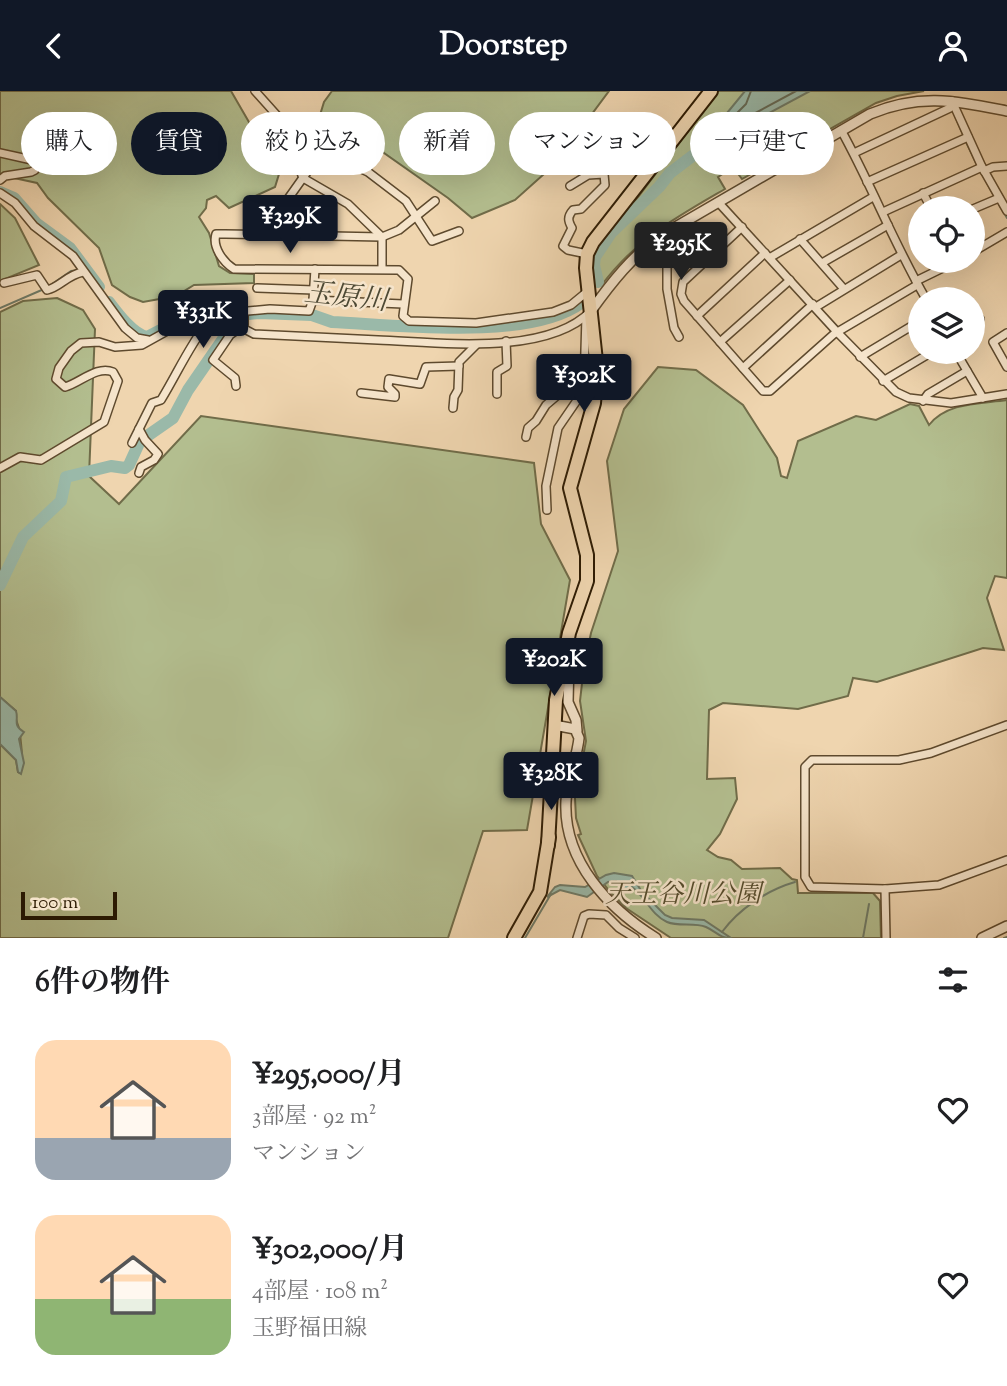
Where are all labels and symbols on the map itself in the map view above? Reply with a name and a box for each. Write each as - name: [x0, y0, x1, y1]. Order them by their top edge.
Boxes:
- pin: ¥329K: [241, 195, 339, 255]
- pin: ¥295K: [632, 223, 730, 282]
- water label: 玉原川: [302, 274, 393, 323]
- pin: ¥331K: [154, 291, 252, 350]
- pin: ¥302K: [535, 355, 633, 414]
- pin: ¥202K: [505, 639, 603, 698]
- pin: ¥328K: [502, 753, 600, 812]
- park label: 天王谷川公園: [605, 877, 765, 914]
- scale bar: [21, 889, 117, 921]

